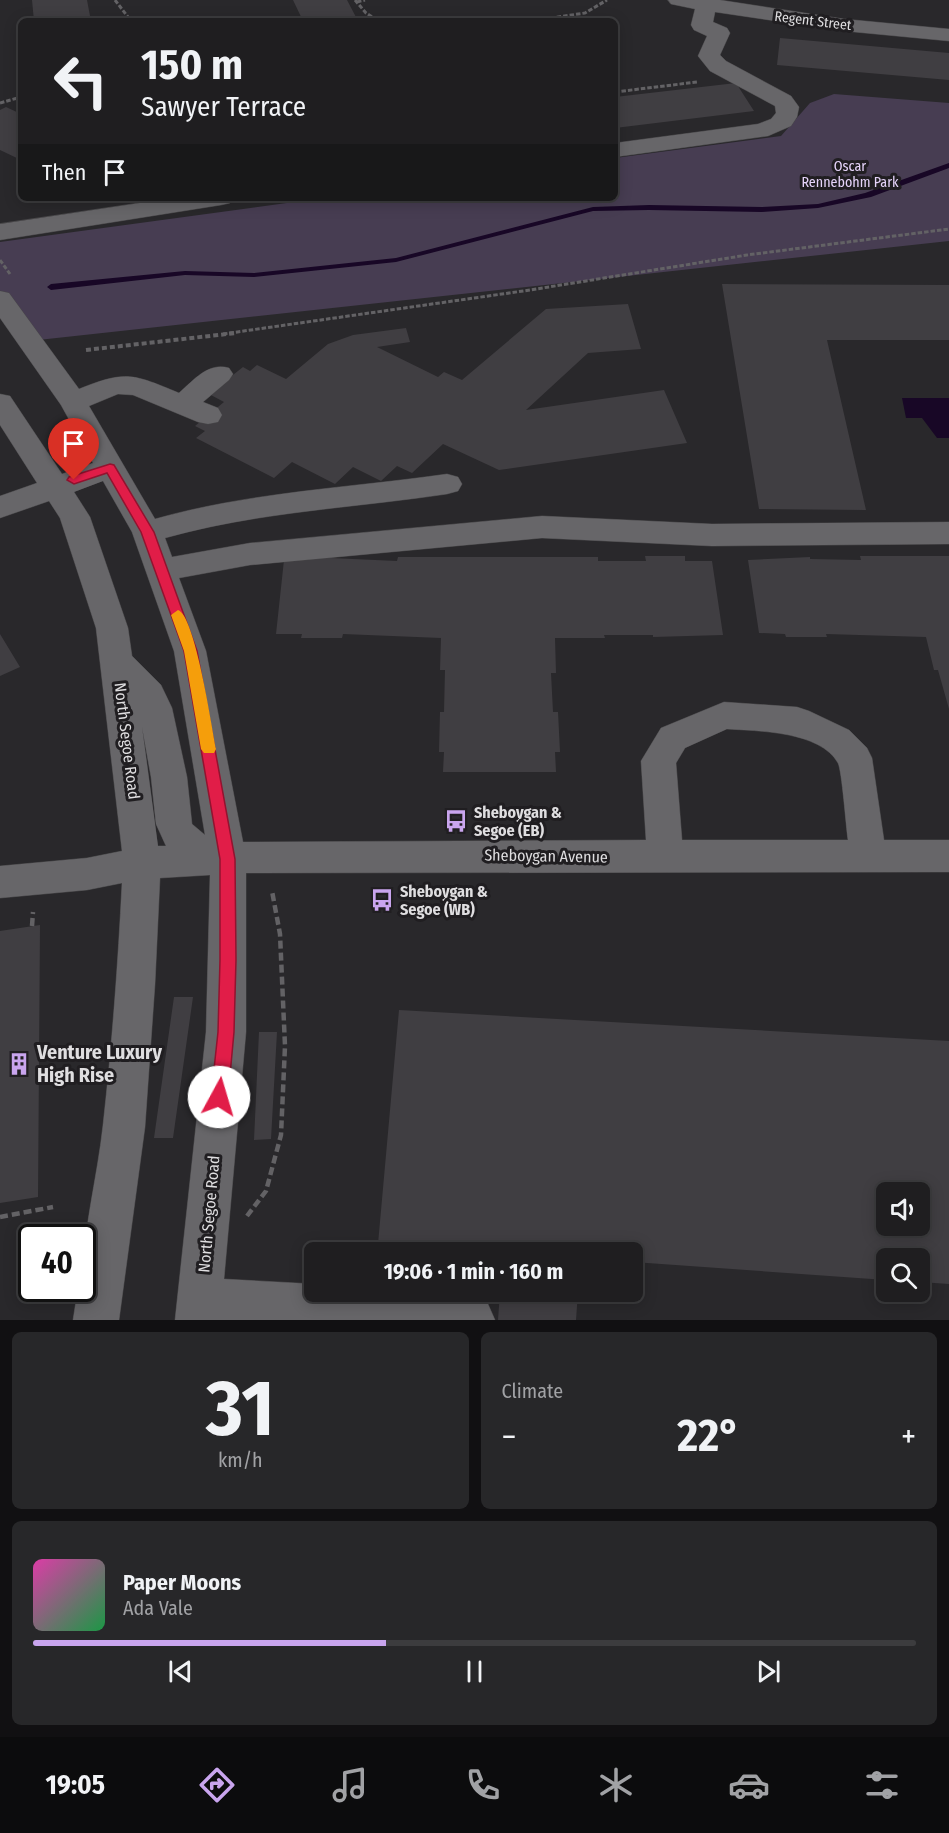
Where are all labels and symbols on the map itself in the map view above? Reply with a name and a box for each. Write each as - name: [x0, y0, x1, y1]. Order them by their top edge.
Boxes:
- street label: Regent Street: [774, 8, 853, 34]
- park label: Oscar Rennebohm Park: [801, 158, 899, 191]
- pin: [48, 418, 99, 480]
- street label: North Segoe Road: [110, 682, 144, 800]
- place label: Sheboygan & Segoe (EB): [474, 803, 562, 840]
- bus stop icon: Sheboygan & Segoe (EB): [443, 808, 469, 834]
- street label: Sheboygan Avenue: [484, 845, 608, 867]
- place label: Sheboygan & Segoe (WB): [400, 882, 488, 919]
- bus stop icon: Sheboygan & Segoe (WB): [369, 887, 395, 913]
- place label: Venture Luxury High Rise: [36, 1040, 162, 1087]
- building icon: Venture Luxury High Rise: [6, 1051, 32, 1077]
- position arrow: [187, 1065, 251, 1129]
- street label: North Segoe Road: [194, 1155, 224, 1273]
- speed limit sign: 40: [18, 1224, 96, 1302]

